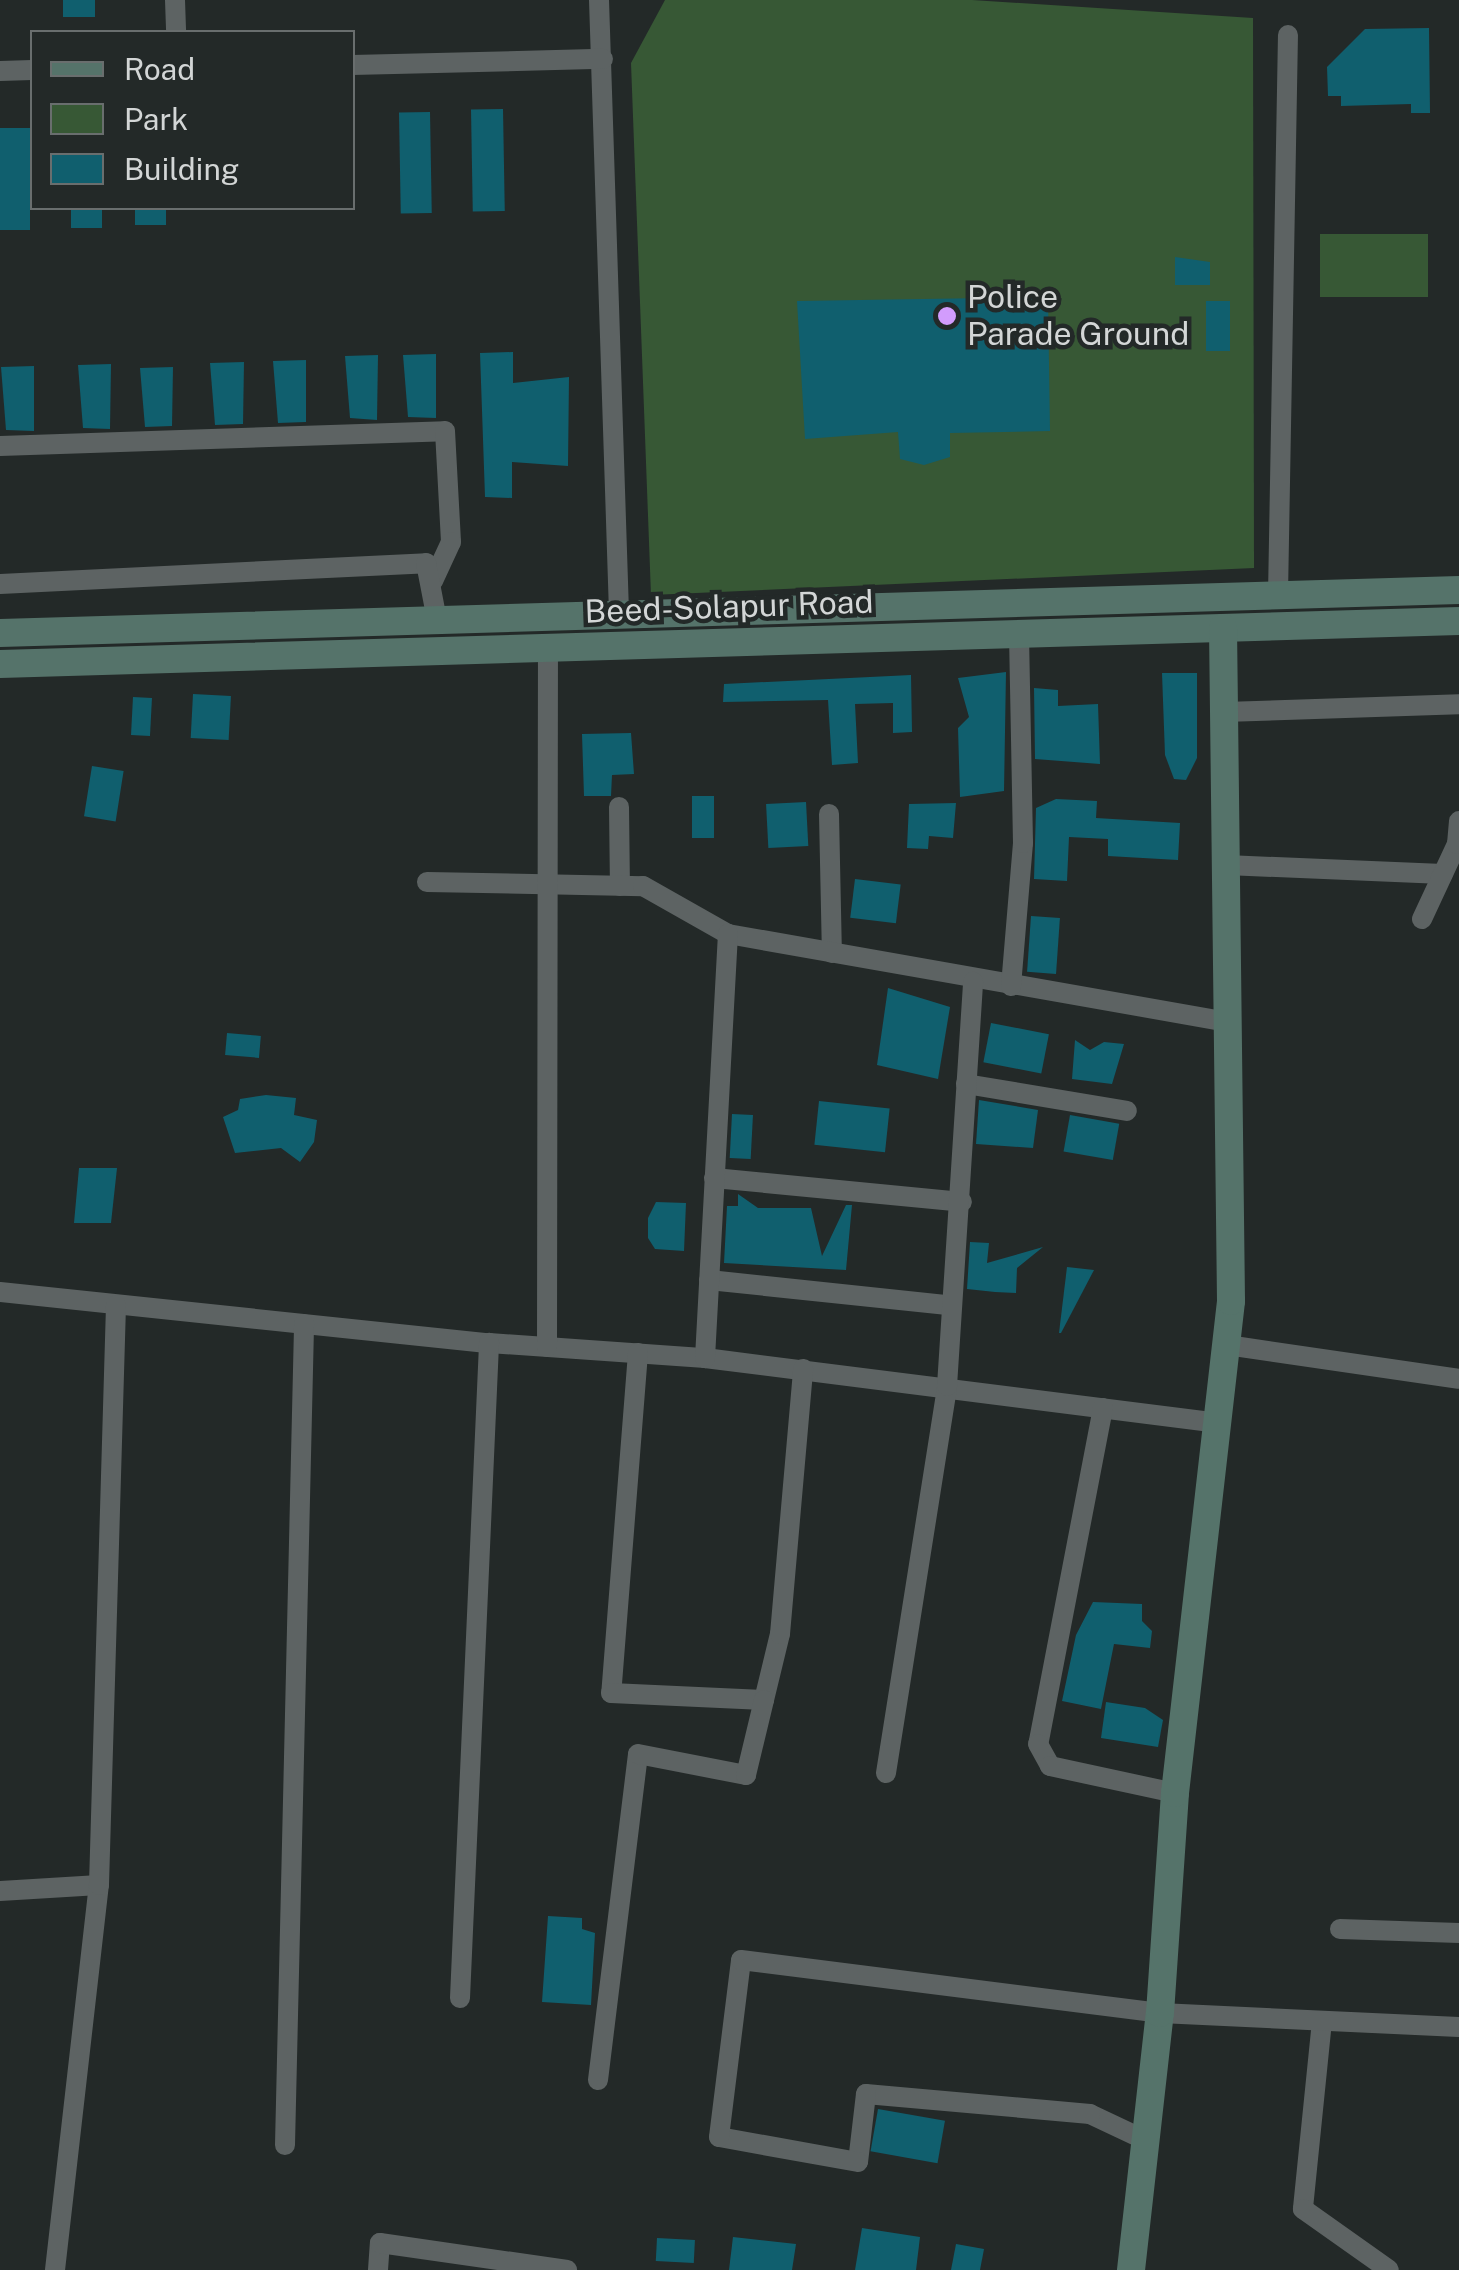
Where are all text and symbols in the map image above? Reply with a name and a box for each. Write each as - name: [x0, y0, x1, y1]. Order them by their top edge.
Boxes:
- legend: [30, 30, 355, 210]
- text: Road: [124, 51, 195, 87]
- text: Park: [124, 101, 188, 137]
- text: Building: [124, 151, 239, 187]
- place label: Police Parade Ground: [967, 279, 1189, 354]
- marker: Police Parade Ground: [936, 305, 958, 327]
- street label: Beed-Solapur Road: [584, 583, 874, 631]

